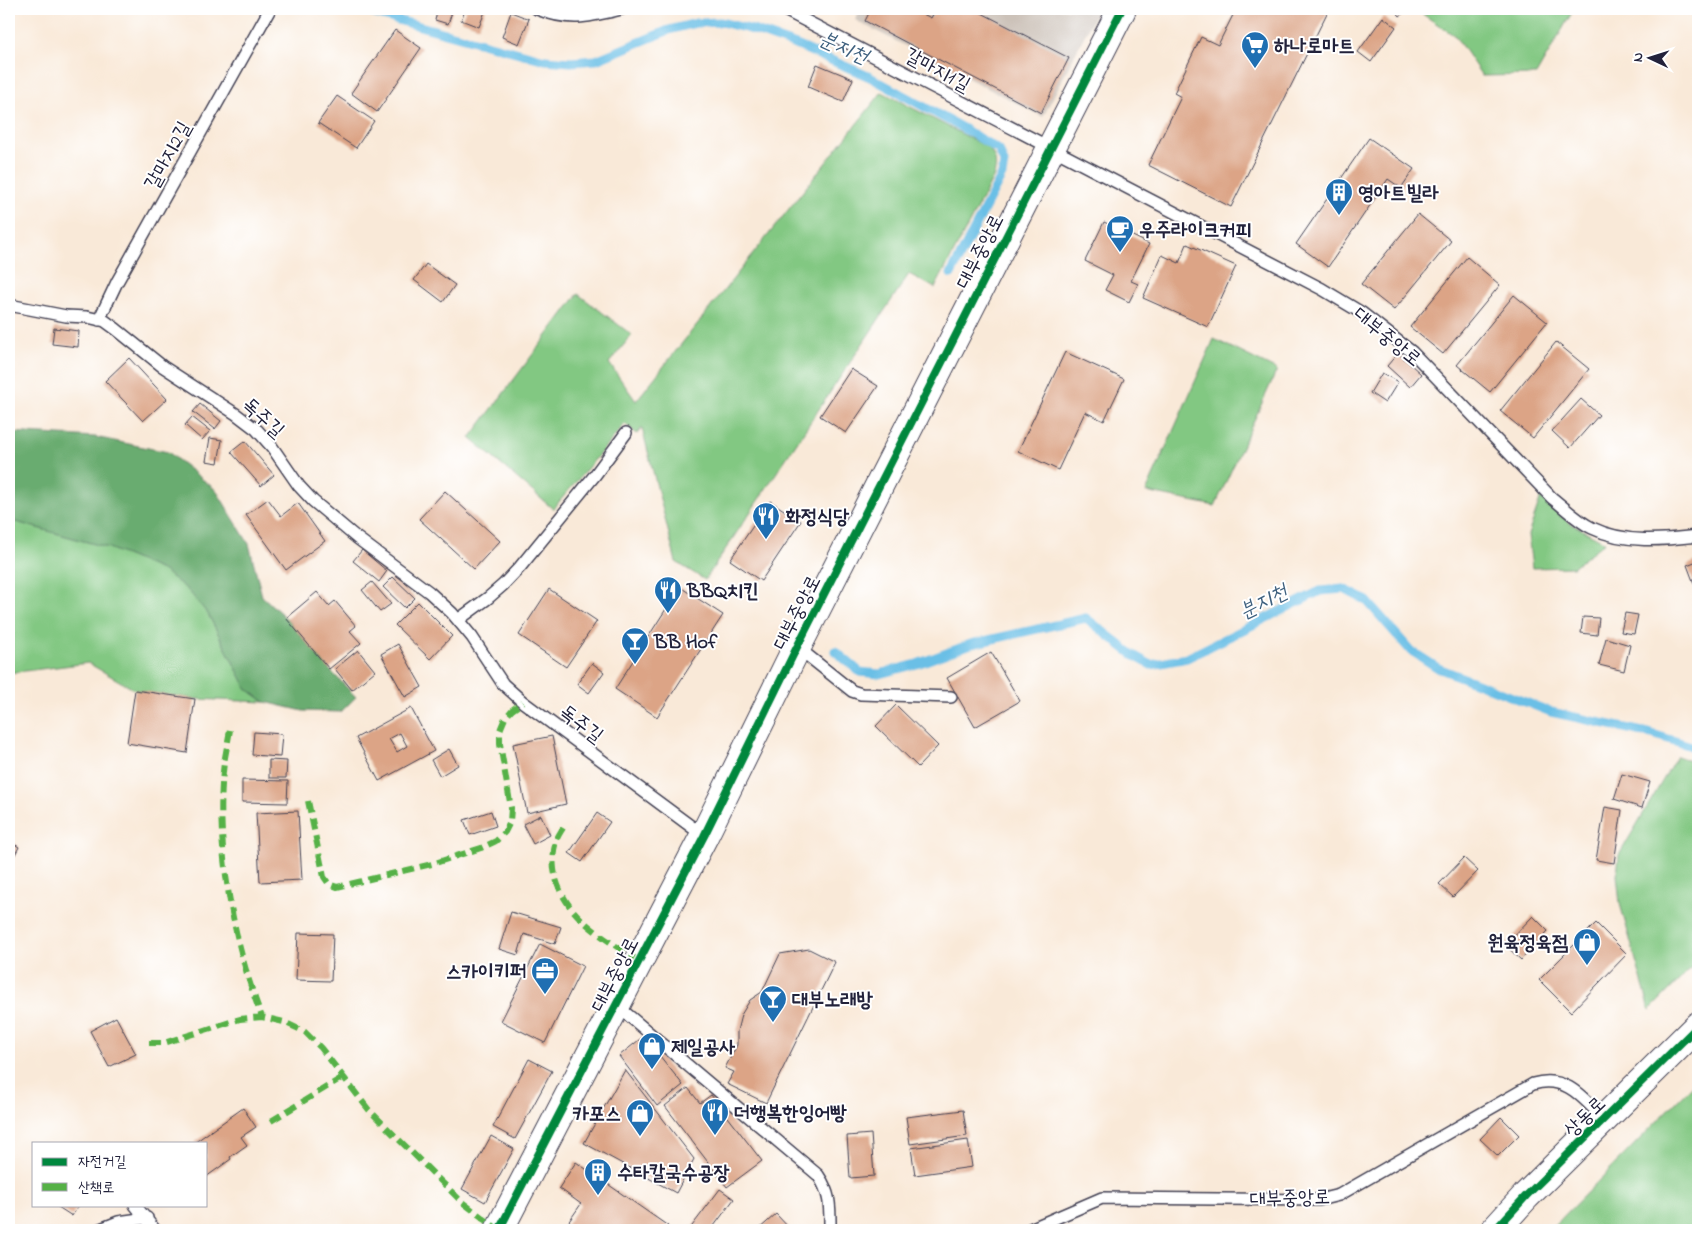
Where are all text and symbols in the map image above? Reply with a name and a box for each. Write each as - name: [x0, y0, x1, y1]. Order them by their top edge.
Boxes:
- water label: 분지천: [814, 25, 874, 74]
- supermarket icon: 하나로마트: [1240, 30, 1270, 69]
- north arrow: [1624, 32, 1674, 82]
- place label: 하나로마트: [1274, 33, 1354, 62]
- street label: 갈마지1길: [899, 42, 975, 101]
- text: N: [1628, 52, 1649, 63]
- street label: 갈마지2길: [138, 117, 200, 196]
- building icon: 영아트빌라: [1324, 177, 1354, 216]
- place label: 영아트빌라: [1358, 180, 1439, 209]
- street label: 대부중앙로: [950, 210, 1012, 295]
- cafe icon: 우주라이크커피: [1105, 214, 1135, 253]
- place label: 우주라이크커피: [1139, 217, 1252, 246]
- street label: 대부중앙로: [1346, 301, 1427, 375]
- street label: 독주길: [235, 392, 290, 446]
- restaurant icon: 화정식당: [751, 501, 781, 540]
- place label: 화정식당: [785, 504, 849, 533]
- street label: 대부중앙로: [767, 571, 829, 656]
- restaurant icon: BBQ치킨: [653, 575, 683, 614]
- water label: 분지천: [1235, 577, 1295, 628]
- place label: BBQ치킨: [686, 578, 759, 607]
- bar icon: BB Hof: [620, 626, 650, 665]
- place label: BB Hof: [653, 629, 718, 658]
- street label: 독주길: [552, 699, 609, 751]
- shop icon: 원육정육점: [1572, 927, 1602, 966]
- place label: 원육정육점: [1488, 930, 1568, 959]
- street label: 대부중앙로: [585, 933, 647, 1018]
- office icon: 스카이키퍼: [530, 956, 560, 995]
- place label: 스카이키퍼: [446, 959, 526, 988]
- bar icon: 대부노래방: [758, 984, 788, 1023]
- place label: 대부노래방: [792, 987, 873, 1016]
- shop icon: 제일공사: [637, 1031, 667, 1070]
- place label: 제일공사: [671, 1034, 735, 1063]
- street label: 상동로: [1558, 1091, 1613, 1145]
- restaurant icon: 더행복한잉어빵: [700, 1097, 730, 1136]
- shop icon: 카포스: [625, 1098, 655, 1137]
- place label: 더행복한잉어빵: [734, 1100, 848, 1129]
- place label: 카포스: [573, 1101, 621, 1130]
- legend: [32, 1142, 208, 1206]
- text: 자전거길: [78, 1151, 126, 1173]
- building icon: 수타칼국수공장: [583, 1157, 613, 1196]
- place label: 수타칼국수공장: [617, 1160, 730, 1189]
- text: 산책로: [78, 1177, 114, 1199]
- street label: 대부중앙로: [1249, 1184, 1331, 1215]

